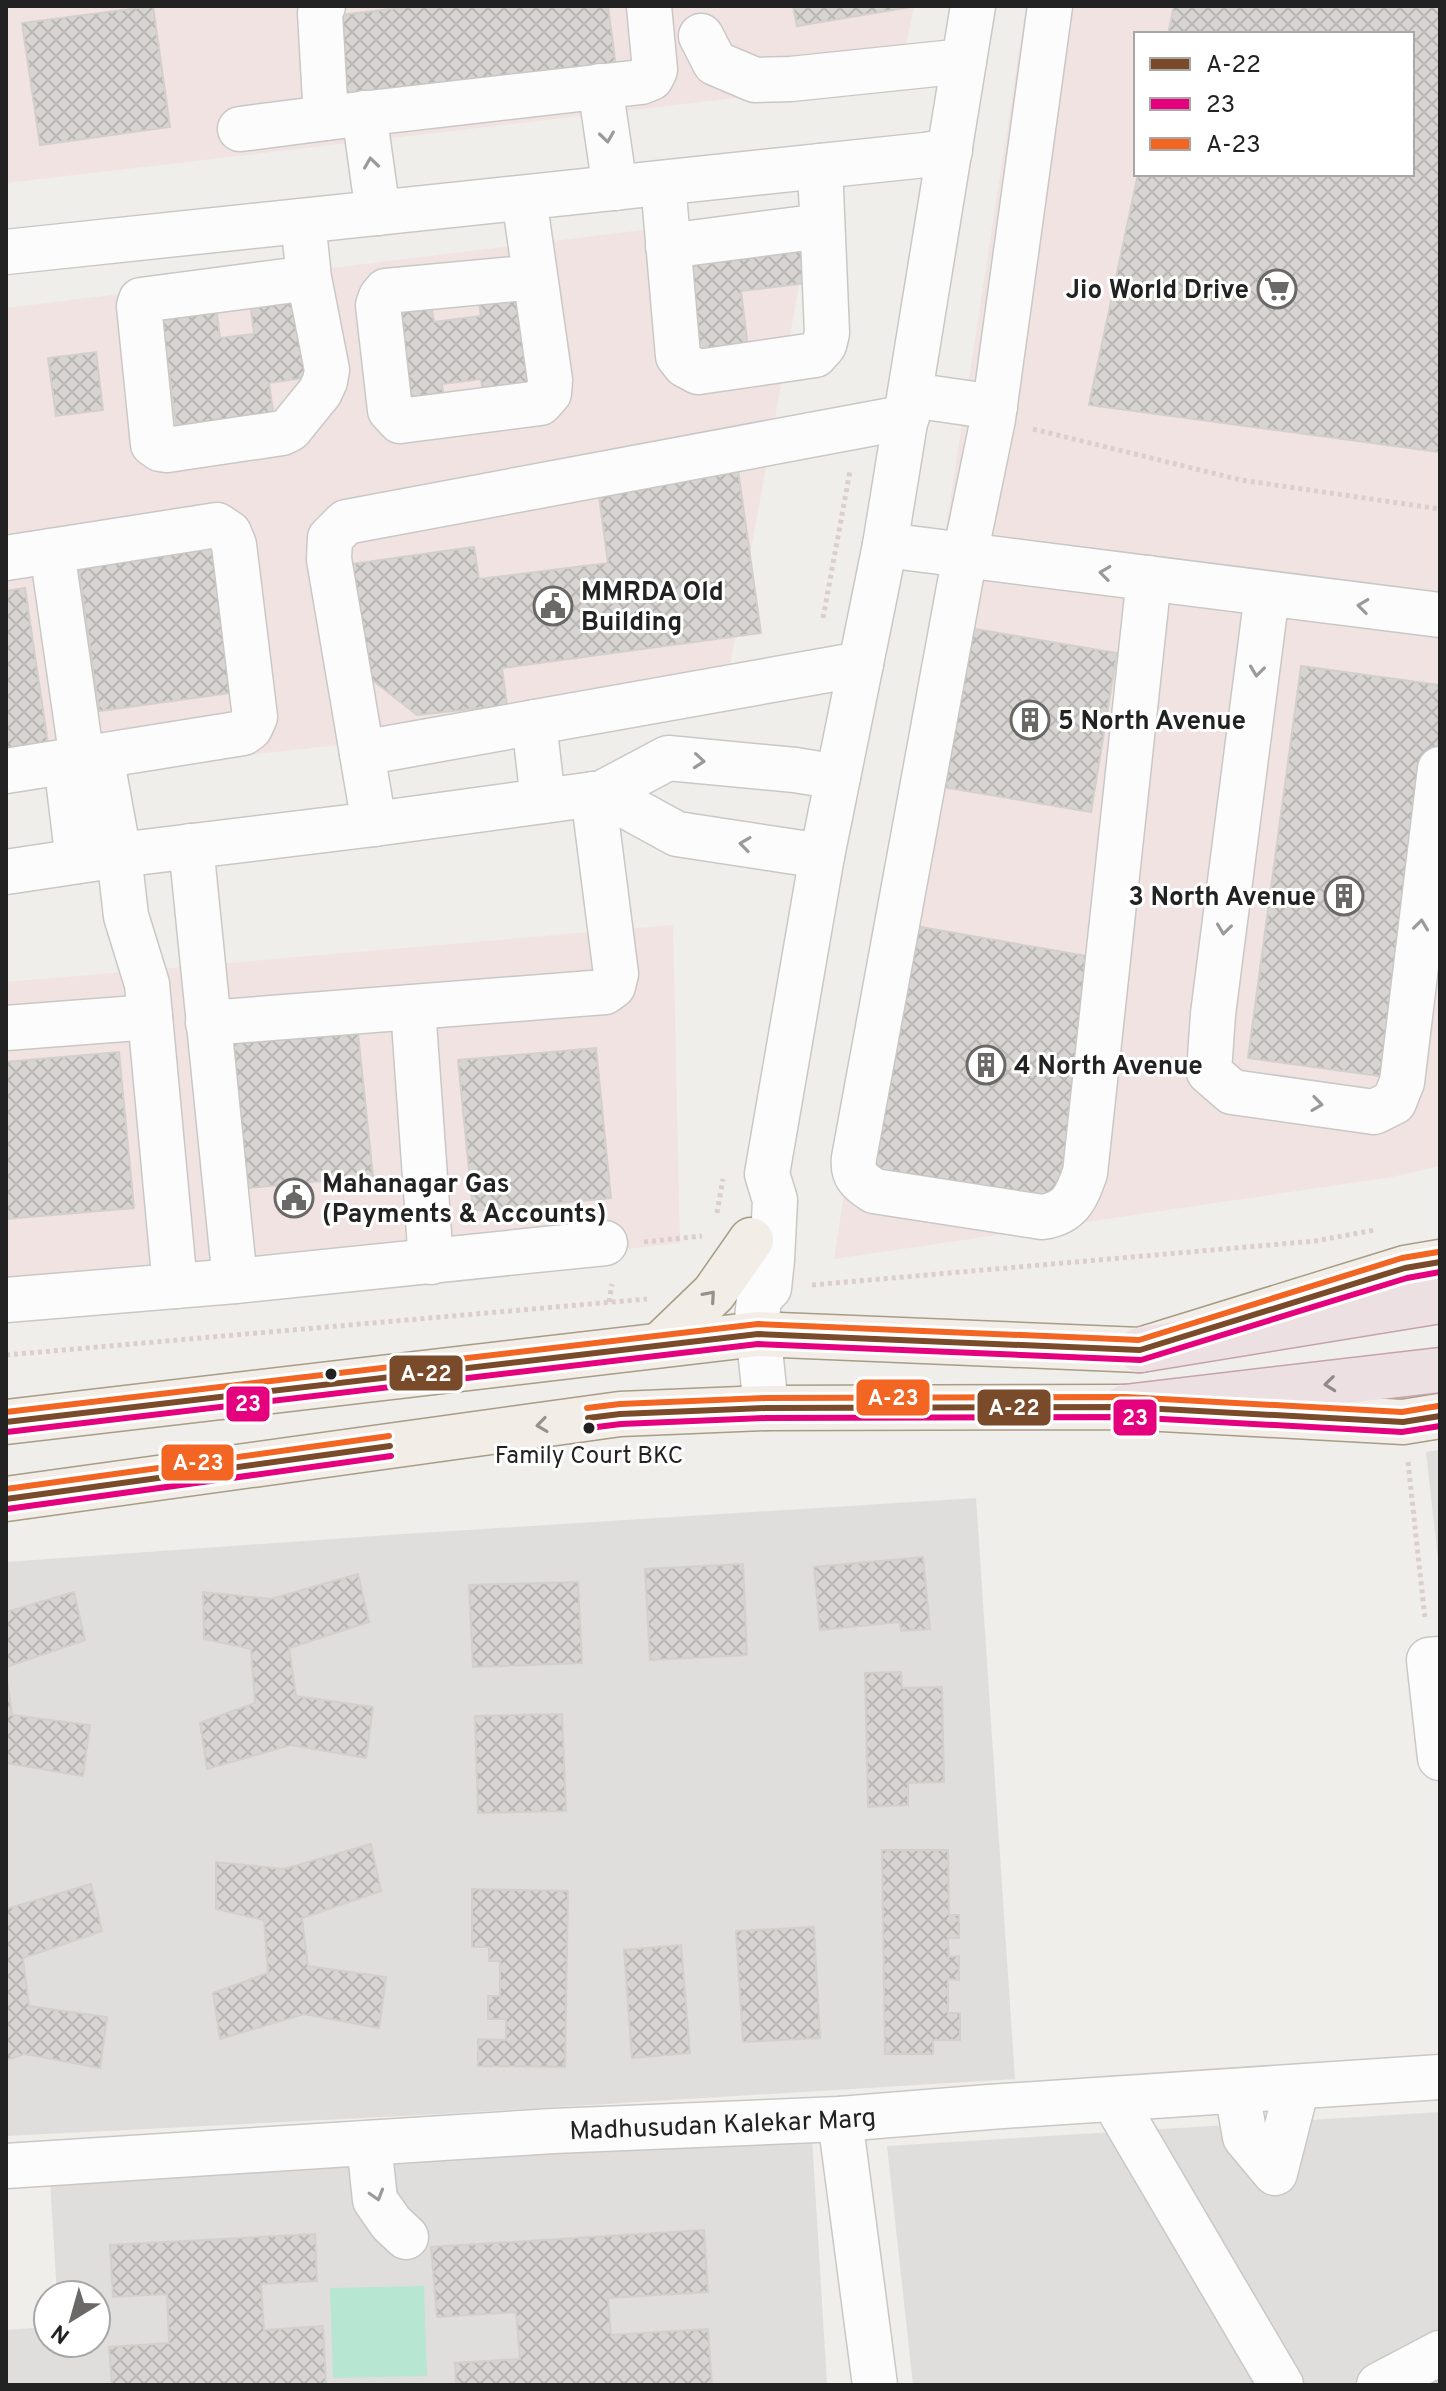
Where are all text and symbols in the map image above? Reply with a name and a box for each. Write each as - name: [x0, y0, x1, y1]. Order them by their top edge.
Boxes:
- legend: [1134, 32, 1414, 176]
- text: A-22: [1206, 51, 1261, 81]
- text: 23: [1206, 91, 1235, 121]
- one-way arrow: [598, 130, 615, 144]
- text: A-23: [1206, 131, 1261, 161]
- one-way arrow: [363, 156, 380, 170]
- supermarket icon: Jio World Drive: [1256, 268, 1298, 310]
- place label: Jio World Drive: [1066, 275, 1249, 308]
- one-way arrow: [1098, 565, 1112, 582]
- place label: MMRDA Old Building: [581, 577, 724, 640]
- public building icon: MMRDA Old Building: [532, 585, 574, 627]
- one-way arrow: [1356, 597, 1369, 614]
- one-way arrow: [1248, 665, 1265, 678]
- building icon: 5 North Avenue: [1009, 699, 1051, 741]
- place label: 5 North Avenue: [1058, 706, 1246, 739]
- one-way arrow: [693, 753, 706, 770]
- one-way arrow: [738, 835, 751, 852]
- building icon: 3 North Avenue: [1323, 875, 1365, 917]
- place label: 3 North Avenue: [1128, 882, 1316, 915]
- one-way arrow: [1412, 918, 1429, 932]
- one-way arrow: [1215, 923, 1232, 936]
- building icon: 4 North Avenue: [965, 1044, 1007, 1086]
- place label: 4 North Avenue: [1014, 1051, 1203, 1084]
- one-way arrow: [1310, 1095, 1323, 1112]
- place label: Mahanagar Gas (Payments & Accounts): [322, 1169, 607, 1232]
- public building icon: Mahanagar Gas (Payments & Accounts): [273, 1177, 315, 1219]
- one-way arrow: [700, 1291, 715, 1306]
- line badge: A-22: [388, 1354, 464, 1392]
- text: A-22: [400, 1362, 452, 1389]
- unlabelled marker: [323, 1366, 339, 1382]
- one-way arrow: [1323, 1375, 1336, 1392]
- line badge: A-23: [855, 1378, 931, 1417]
- line badge: 23: [225, 1385, 271, 1423]
- text: A-23: [867, 1386, 919, 1413]
- line badge: A-22: [976, 1388, 1052, 1427]
- text: 23: [235, 1392, 261, 1419]
- text: A-22: [988, 1396, 1040, 1423]
- line badge: 23: [1112, 1398, 1158, 1437]
- text: 23: [1122, 1406, 1148, 1433]
- one-way arrow: [536, 1416, 549, 1433]
- marker: Family Court BKC: [581, 1420, 597, 1436]
- place label: Family Court BKC: [495, 1442, 683, 1472]
- line badge: A-23: [160, 1443, 235, 1482]
- text: A-23: [172, 1451, 224, 1478]
- street label: Madhusudan Kalekar Marg: [569, 2102, 878, 2149]
- one-way arrow: [368, 2188, 384, 2201]
- north arrow: [32, 2279, 112, 2359]
- text: N: [47, 2317, 76, 2349]

